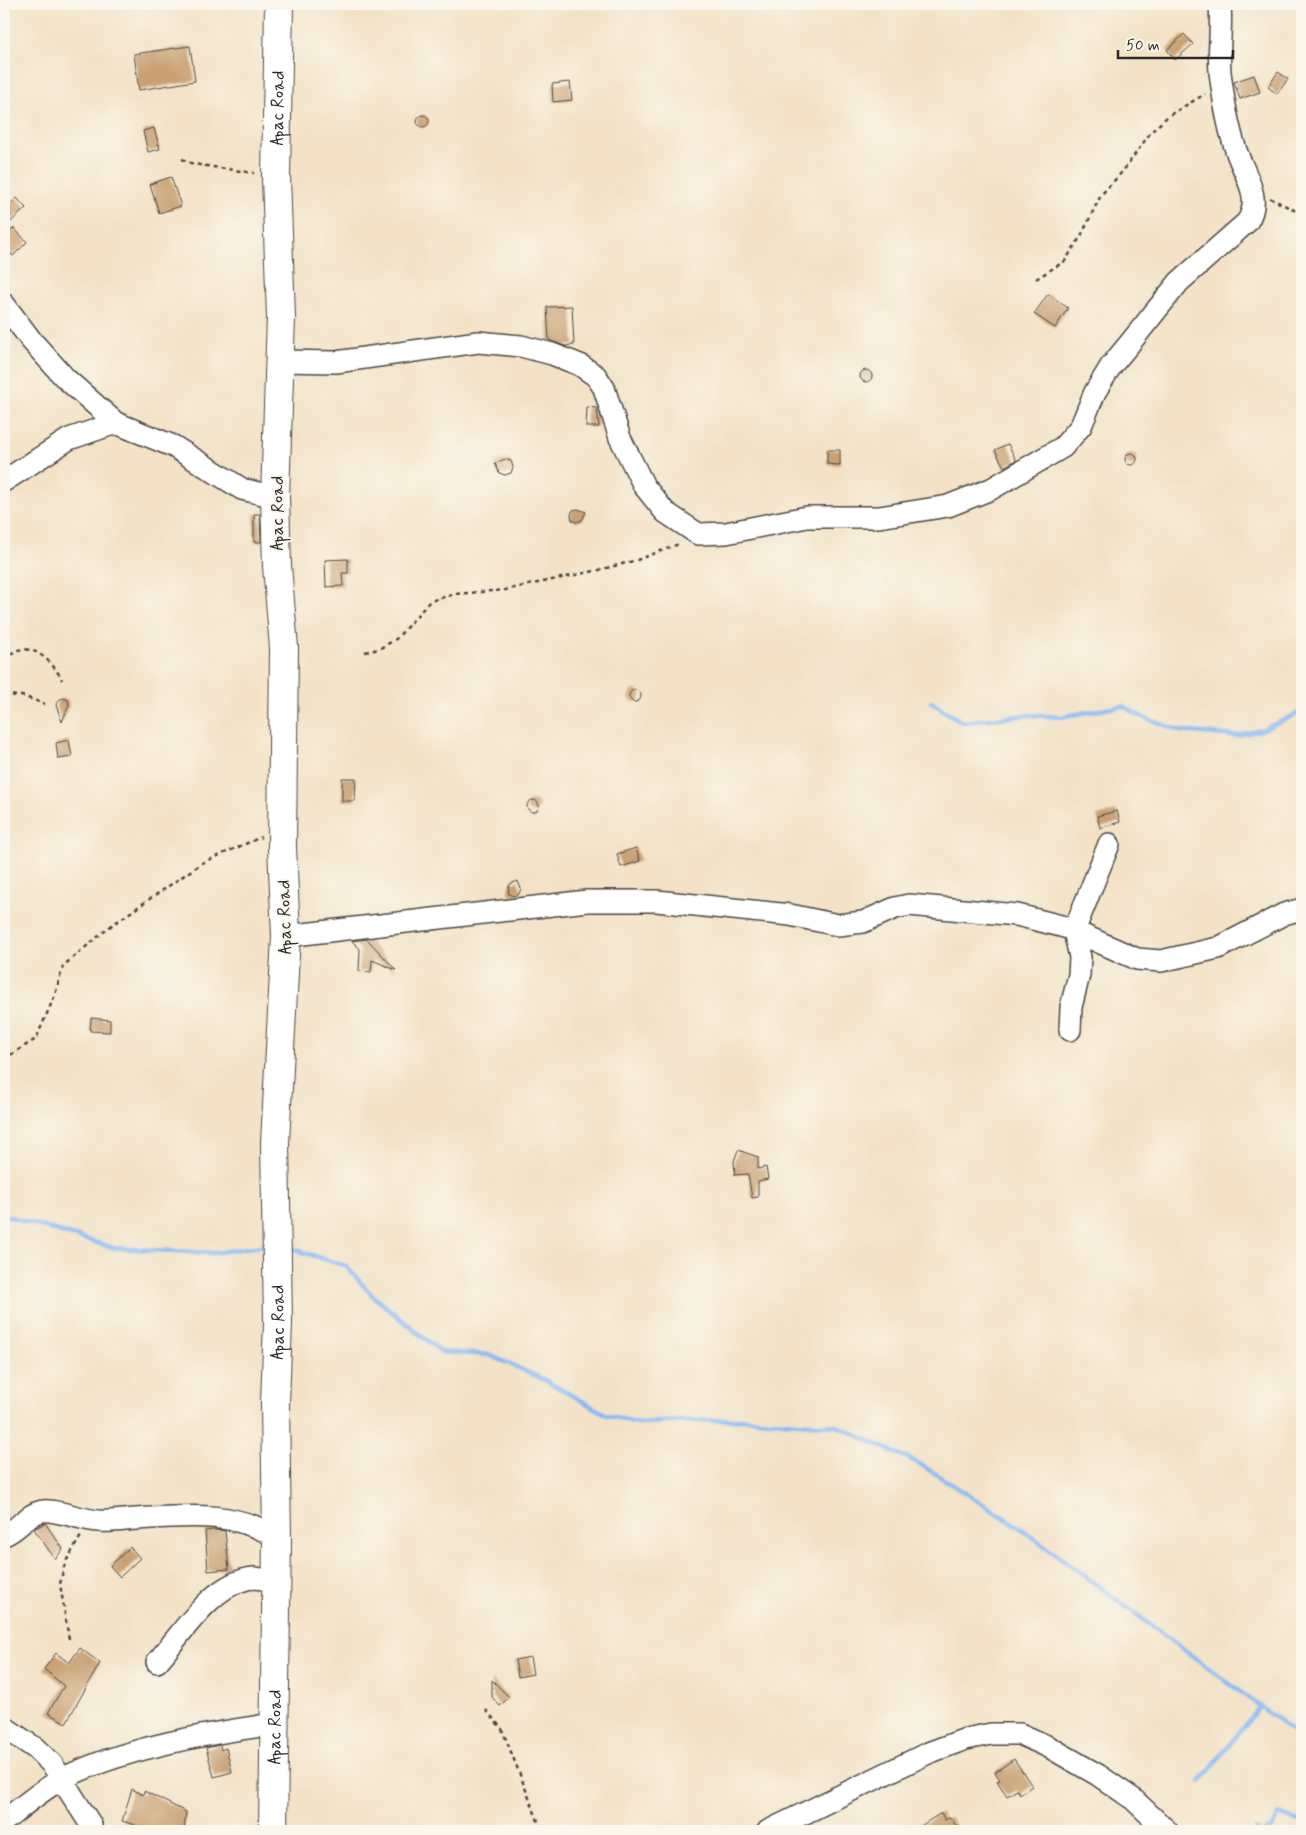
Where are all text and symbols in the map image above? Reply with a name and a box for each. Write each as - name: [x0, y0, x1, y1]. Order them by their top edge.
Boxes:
- scale bar: [1118, 28, 1234, 60]
- text: 50 m: [1126, 36, 1160, 56]
- street label: Apac Road: [266, 70, 291, 146]
- street label: Apac Road: [266, 476, 291, 550]
- street label: Apac Road: [272, 879, 299, 955]
- street label: Apac Road: [266, 1284, 291, 1360]
- street label: Apac Road: [263, 1689, 288, 1765]

